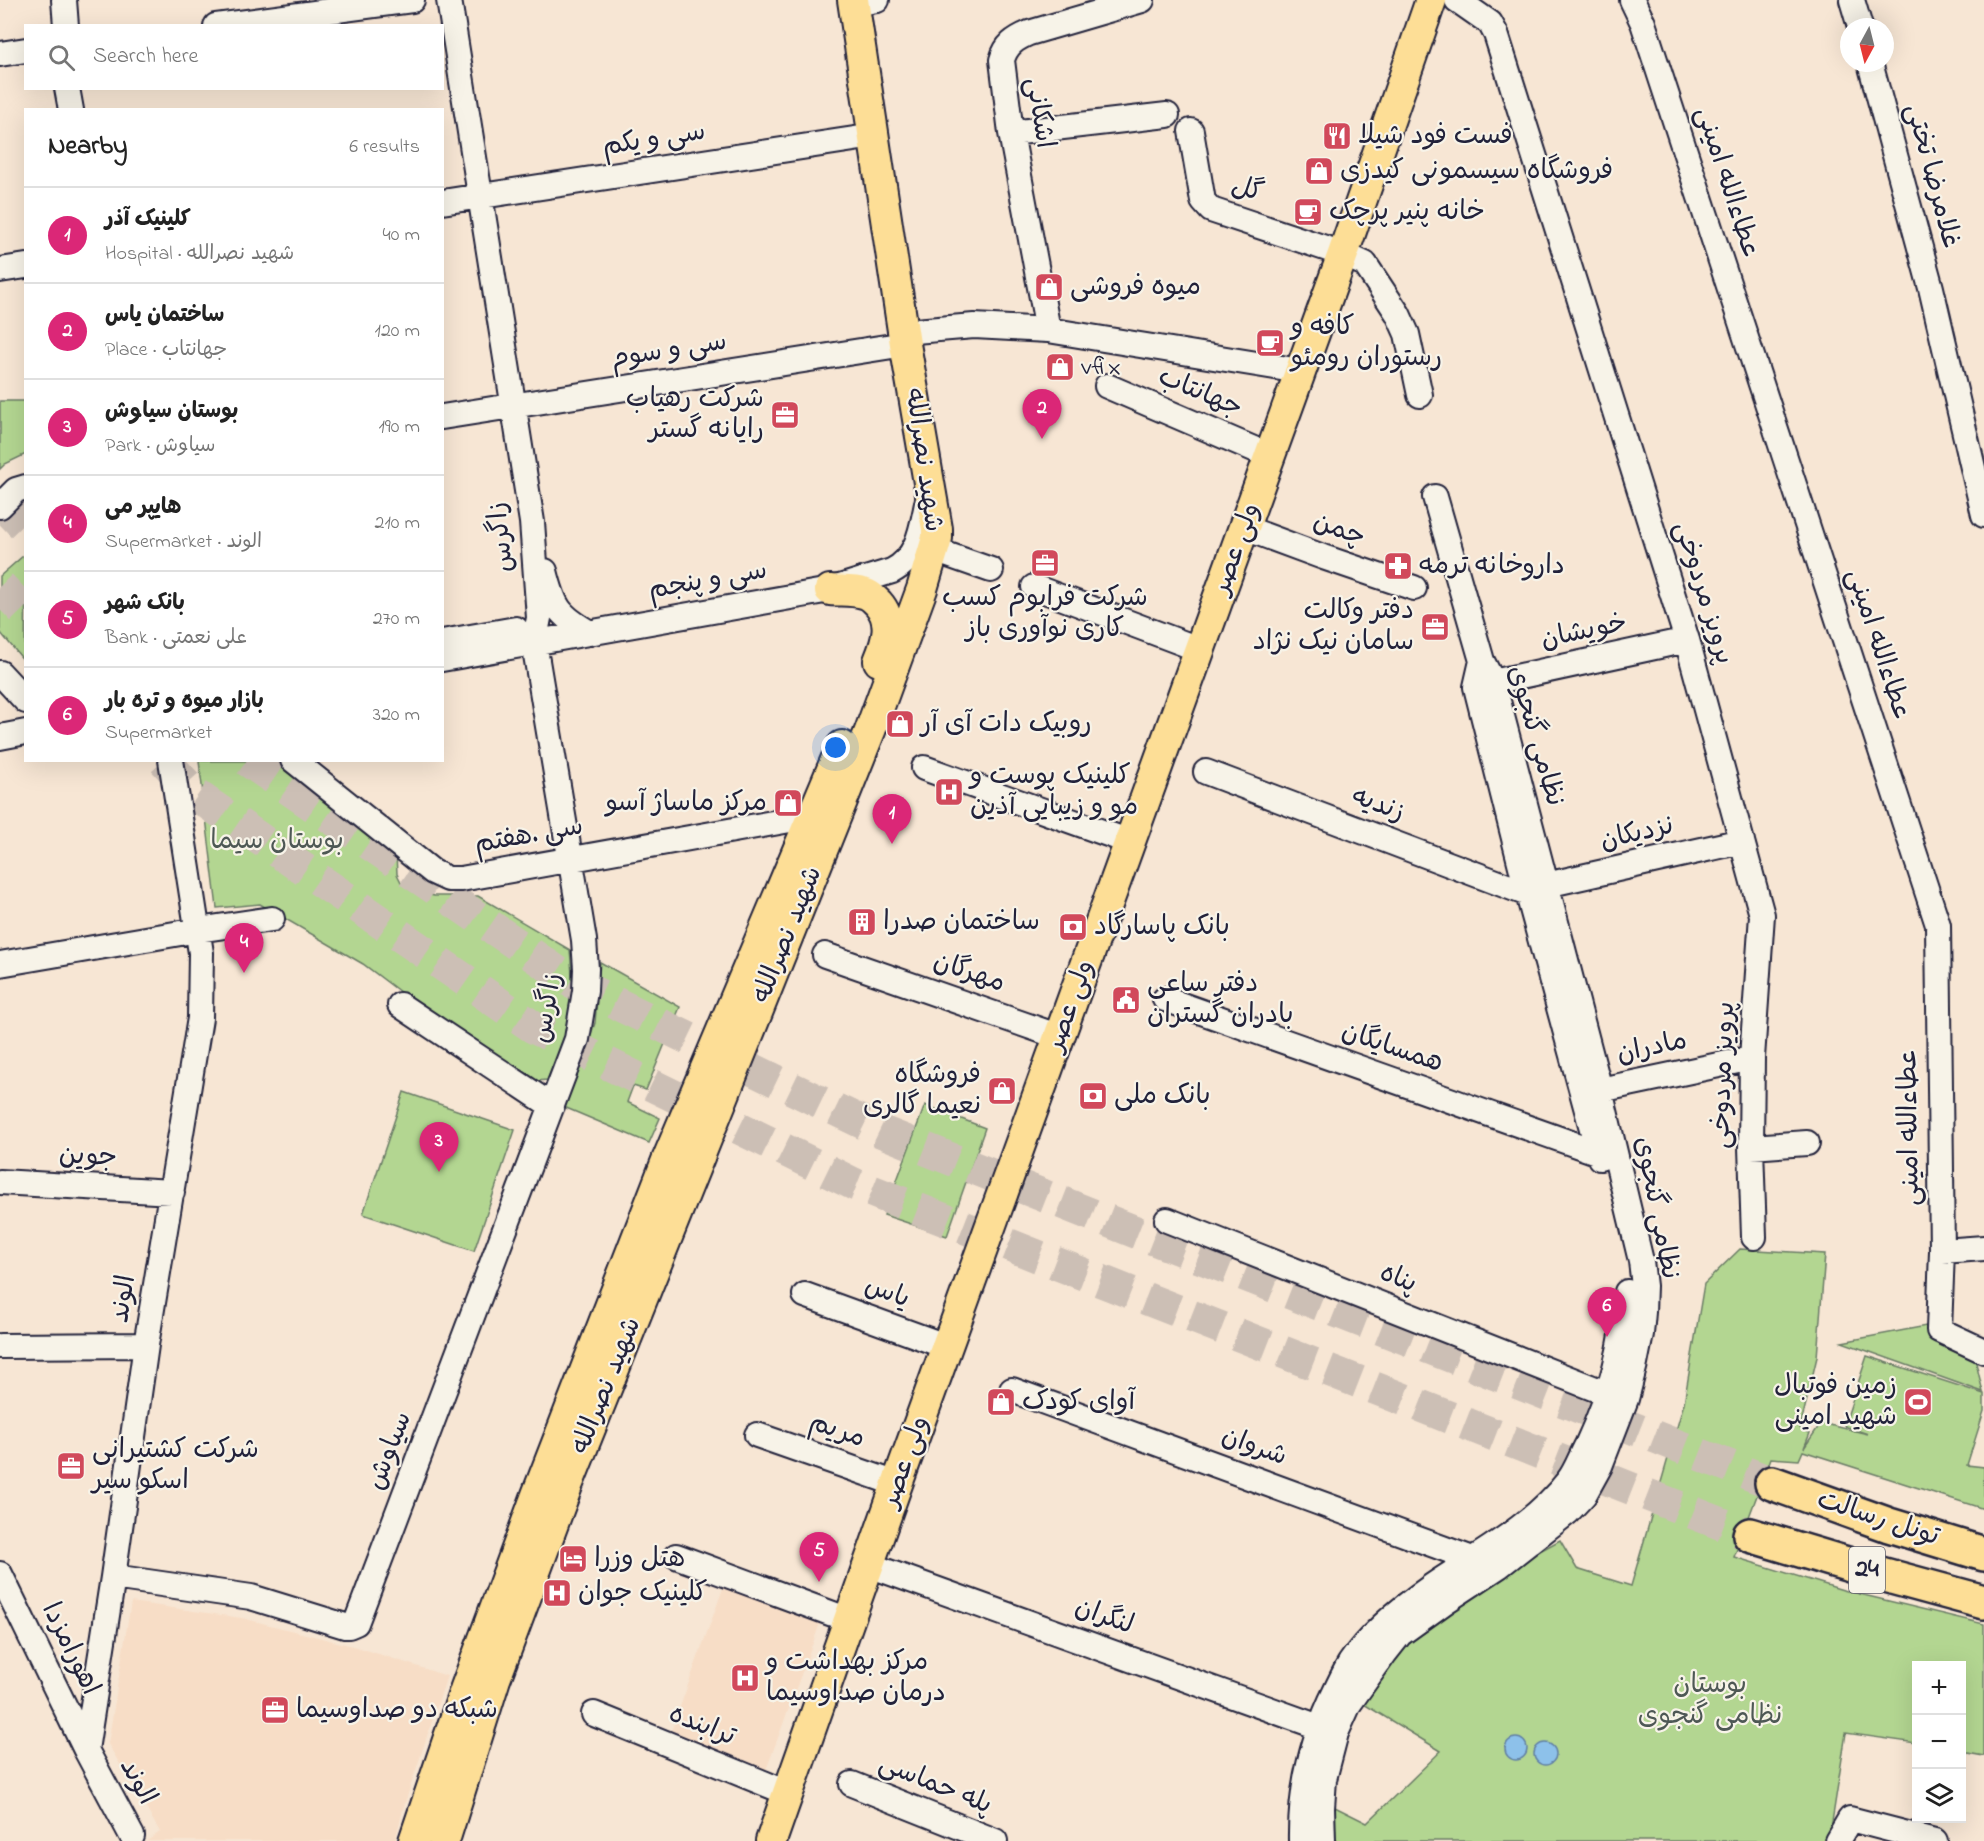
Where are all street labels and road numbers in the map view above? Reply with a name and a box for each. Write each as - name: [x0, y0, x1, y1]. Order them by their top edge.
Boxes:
- street label: اشکانی: [1014, 75, 1064, 151]
- street label: غلامرضا تختی: [1894, 99, 1970, 253]
- street label: عطاءالله امینی: [1684, 102, 1770, 264]
- street label: سی و یکم: [600, 113, 708, 167]
- street label: گل: [1226, 167, 1268, 213]
- street label: سی و سوم: [608, 323, 730, 379]
- street label: جهانتاب: [1152, 358, 1248, 428]
- street label: شهید نصرالله: [894, 386, 952, 534]
- street label: ولی عصر: [1202, 498, 1272, 602]
- street label: زاگرس: [479, 500, 525, 574]
- street label: چمن: [1307, 503, 1371, 557]
- street label: پرویز مردوخی: [1663, 517, 1743, 669]
- street label: سی و پنجم: [646, 551, 770, 611]
- street label: عطاءالله امینی: [1835, 564, 1921, 726]
- street label: خویشان: [1537, 604, 1631, 660]
- street label: نظامی گنجوی: [1496, 661, 1574, 811]
- street label: زندیه: [1346, 777, 1410, 833]
- street label: سی .هفتم: [472, 807, 586, 865]
- street label: نزدیکان: [1596, 807, 1678, 861]
- street label: شهید نصرالله: [743, 861, 833, 1009]
- street label: مهرگان: [928, 943, 1010, 1003]
- street label: ولی عصر: [1036, 955, 1106, 1059]
- street label: زاگرس: [523, 970, 573, 1046]
- street label: پرویز مردوخی: [1702, 1001, 1746, 1149]
- street label: همسایگان: [1336, 1012, 1448, 1084]
- street label: مادران: [1613, 1022, 1691, 1074]
- street label: عطاءالله امینی: [1889, 1048, 1931, 1206]
- street label: نظامی گنجوی: [1623, 1133, 1689, 1283]
- street label: جوین: [58, 1136, 118, 1178]
- street label: پناه: [1374, 1254, 1422, 1304]
- street label: یاس: [859, 1267, 915, 1319]
- street label: الوند: [101, 1272, 147, 1326]
- street label: شهید نصرالله: [562, 1312, 652, 1460]
- street label: مریم: [804, 1403, 870, 1459]
- street label: سیاوش: [357, 1406, 423, 1496]
- street label: ولی عصر: [871, 1411, 941, 1515]
- street label: شروان: [1216, 1417, 1292, 1477]
- street label: تونل رسالت: [1812, 1481, 1945, 1557]
- road number: 24: [1849, 1547, 1885, 1593]
- street label: لنگران: [1069, 1588, 1139, 1646]
- street label: اهورامزدا: [31, 1596, 109, 1702]
- street label: ترابنده: [663, 1695, 742, 1757]
- street label: پله حماسی: [873, 1745, 997, 1825]
- street label: الوند: [109, 1752, 165, 1812]

